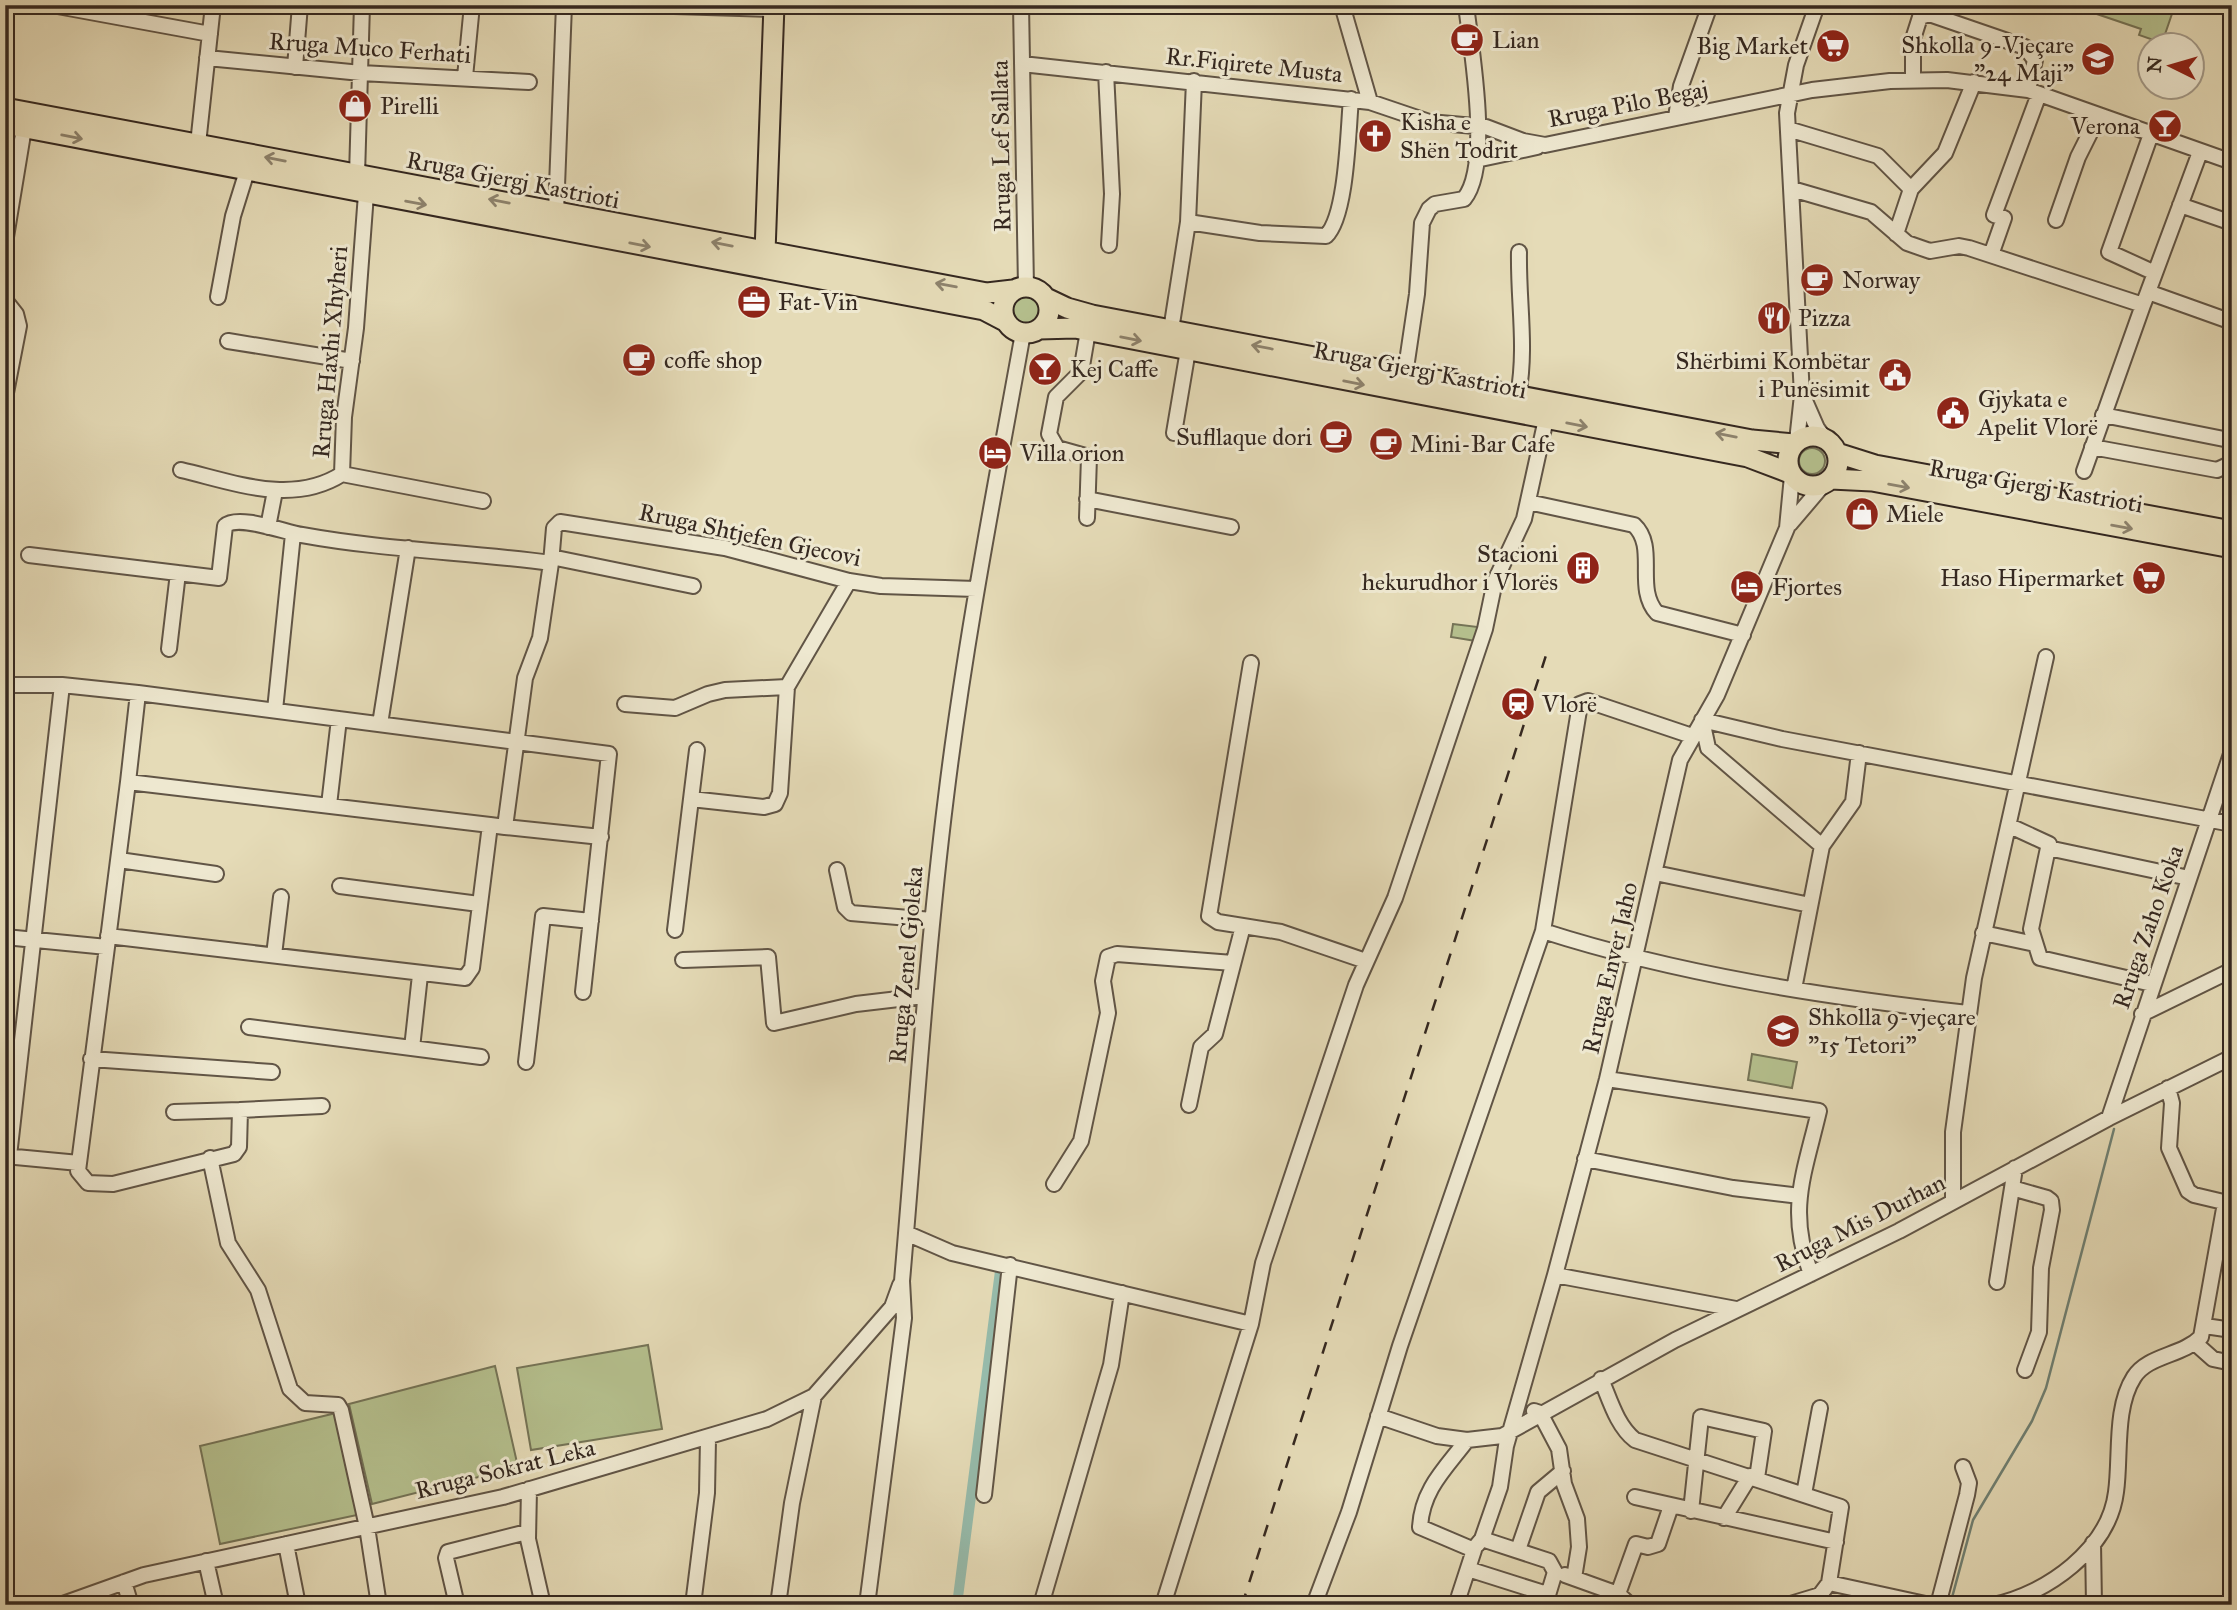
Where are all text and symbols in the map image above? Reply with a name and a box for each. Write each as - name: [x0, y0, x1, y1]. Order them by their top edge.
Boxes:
- cafe icon: Lian: [1448, 21, 1486, 59]
- place label: Lian: [1492, 25, 1539, 55]
- street label: Rruga Muco Ferhati: [268, 26, 473, 70]
- supermarket icon: Big Market: [1814, 27, 1852, 65]
- place label: Shkolla 9-Vjeçare "24 Maji": [1901, 30, 2074, 88]
- place label: Big Market: [1696, 31, 1809, 61]
- north arrow: [2136, 32, 2206, 102]
- school or university icon: Shkolla 9-Vjeçare "24 Maji": [2079, 40, 2117, 78]
- street label: Rr.Fiqirete Musta: [1164, 41, 1345, 89]
- text: N: [2142, 56, 2167, 74]
- street label: Rruga Lef Sallata: [984, 59, 1017, 232]
- street label: Rruga Pilo Begaj: [1545, 74, 1711, 134]
- shop icon: Pirelli: [336, 87, 374, 125]
- place label: Pirelli: [380, 91, 439, 121]
- place label: Kisha e Shën Todrit: [1400, 107, 1518, 165]
- bar icon: Verona: [2146, 107, 2184, 145]
- place label: Verona: [2070, 111, 2141, 141]
- church icon: Kisha e Shën Todrit: [1356, 117, 1394, 155]
- one-way arrow: [60, 131, 83, 145]
- street label: Rruga Gjergj Kastrioti: [404, 145, 623, 216]
- one-way arrow: [264, 152, 287, 165]
- one-way arrow: [488, 194, 510, 208]
- one-way arrow: [404, 197, 427, 210]
- one-way arrow: [711, 237, 734, 250]
- one-way arrow: [628, 239, 651, 253]
- street label: Rruga Haxhi Xhyheri: [306, 244, 354, 460]
- cafe icon: Norway: [1798, 261, 1836, 299]
- place label: Norway: [1842, 265, 1921, 295]
- one-way arrow: [935, 278, 958, 292]
- office icon: Fat-Vin: [735, 283, 773, 321]
- place label: Fat-Vin: [778, 287, 858, 317]
- restaurant icon: Pizza: [1755, 299, 1793, 337]
- place label: Pizza: [1798, 303, 1852, 333]
- one-way arrow: [1119, 333, 1142, 346]
- street label: Rruga Gjergj Kastrioti: [1311, 335, 1530, 406]
- one-way arrow: [1251, 340, 1274, 354]
- cafe icon: coffe shop: [620, 341, 658, 379]
- place label: coffe shop: [664, 345, 762, 375]
- place label: Shërbimi Kombëtar i Punësimit: [1676, 346, 1871, 404]
- bar icon: Kej Caffe: [1026, 350, 1064, 388]
- place label: Kej Caffe: [1070, 354, 1159, 384]
- public building icon: Shërbimi Kombëtar i Punësimit: [1876, 356, 1914, 394]
- one-way arrow: [1342, 376, 1365, 390]
- place label: Gjykata e Apelit Vlorë: [1977, 384, 2098, 442]
- public building icon: Gjykata e Apelit Vlorë: [1934, 394, 1972, 432]
- cafe icon: Sufllaque dori: [1317, 418, 1355, 456]
- one-way arrow: [1565, 419, 1588, 432]
- place label: Sufllaque dori: [1176, 422, 1312, 452]
- cafe icon: Mini-Bar Cafe: [1367, 425, 1405, 463]
- one-way arrow: [1715, 428, 1738, 442]
- place label: Mini-Bar Cafe: [1410, 429, 1555, 459]
- hotel icon: Villa orion: [976, 434, 1014, 472]
- place label: Villa orion: [1019, 438, 1125, 468]
- street label: Rruga Gjergj Kastrioti: [1926, 452, 2146, 520]
- one-way arrow: [1887, 480, 1910, 493]
- shop icon: Miele: [1843, 495, 1881, 533]
- street label: Rruga Shtjefen Gjecovi: [636, 497, 864, 573]
- place label: Miele: [1886, 499, 1944, 529]
- one-way arrow: [2110, 521, 2133, 534]
- place label: Stacioni hekurudhor i Vlorës: [1362, 539, 1558, 597]
- building icon: Stacioni hekurudhor i Vlorës: [1564, 549, 1602, 587]
- supermarket icon: Haso Hipermarket: [2130, 559, 2168, 597]
- place label: Haso Hipermarket: [1940, 563, 2125, 593]
- hotel icon: Fjortes: [1728, 568, 1766, 606]
- place label: Fjortes: [1772, 572, 1842, 602]
- station icon: Vlorë: [1499, 685, 1537, 723]
- place label: Vlorë: [1541, 689, 1597, 719]
- street label: Rruga Zaho Koka: [2106, 840, 2190, 1013]
- street label: Rruga Zenel Gjoleka: [882, 864, 930, 1065]
- street label: Rruga Enver Jaho: [1576, 879, 1644, 1057]
- place label: Shkolla 9-vjeçare "15 Tetori": [1808, 1002, 1976, 1060]
- school or university icon: Shkolla 9-vjeçare "15 Tetori": [1764, 1012, 1802, 1050]
- street label: Rruga Mis Durhan: [1770, 1167, 1950, 1279]
- street label: Rruga Sokrat Leka: [412, 1432, 599, 1506]

